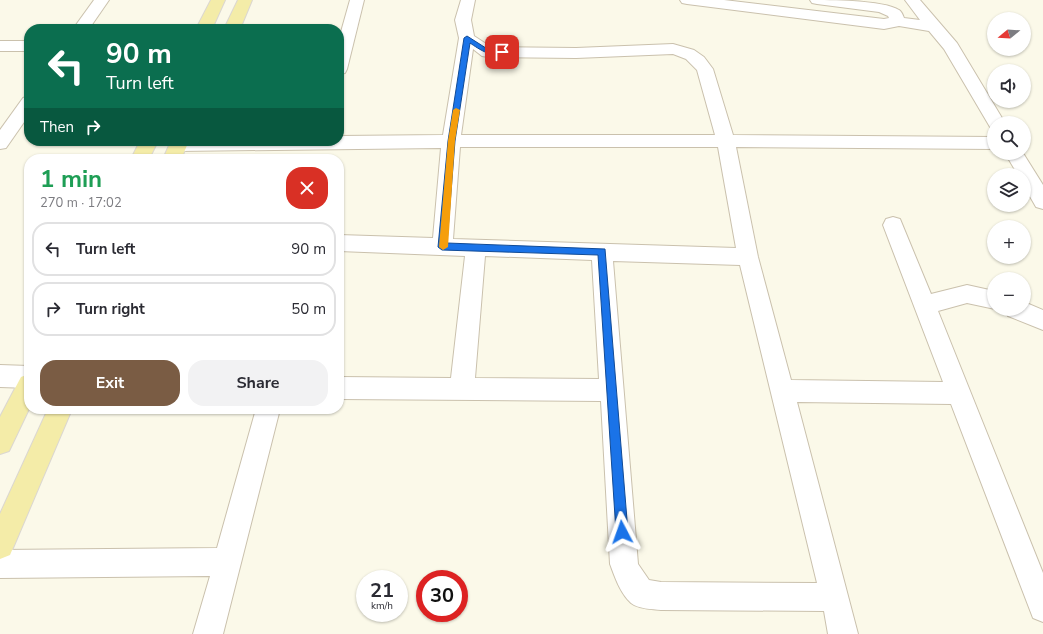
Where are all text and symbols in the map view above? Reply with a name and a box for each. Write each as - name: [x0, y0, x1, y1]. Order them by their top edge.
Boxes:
- north arrow: [987, 12, 1031, 56]
- map controls: [987, 12, 1031, 316]
- text: 90 m: [106, 35, 172, 73]
- pin: [485, 35, 519, 69]
- icon: left: [40, 40, 92, 92]
- icon: arrive: [491, 41, 513, 63]
- button: sound: [987, 64, 1031, 108]
- text: Turn left: [106, 71, 174, 95]
- icon: right: [82, 116, 104, 138]
- button: search: [987, 116, 1031, 160]
- text: Then: [40, 117, 74, 137]
- text: 1 min: [40, 163, 102, 195]
- button: close: [286, 167, 328, 209]
- button: layers: [987, 168, 1031, 212]
- text: 270 m · 17:02: [40, 194, 122, 212]
- button: +: [987, 220, 1031, 264]
- icon: left: [42, 238, 64, 260]
- text: Turn left: [76, 239, 135, 259]
- text: 90 m: [291, 239, 326, 259]
- button: −: [987, 272, 1031, 316]
- icon: right: [42, 298, 64, 320]
- text: Turn right: [76, 299, 145, 319]
- text: 50 m: [291, 299, 326, 319]
- button: Exit: [40, 360, 180, 406]
- button: Share: [188, 360, 328, 406]
- position arrow: [601, 511, 643, 553]
- speed limit sign: 30: [416, 570, 468, 622]
- text: 21: [370, 577, 394, 604]
- text: km/h: [371, 599, 393, 613]

